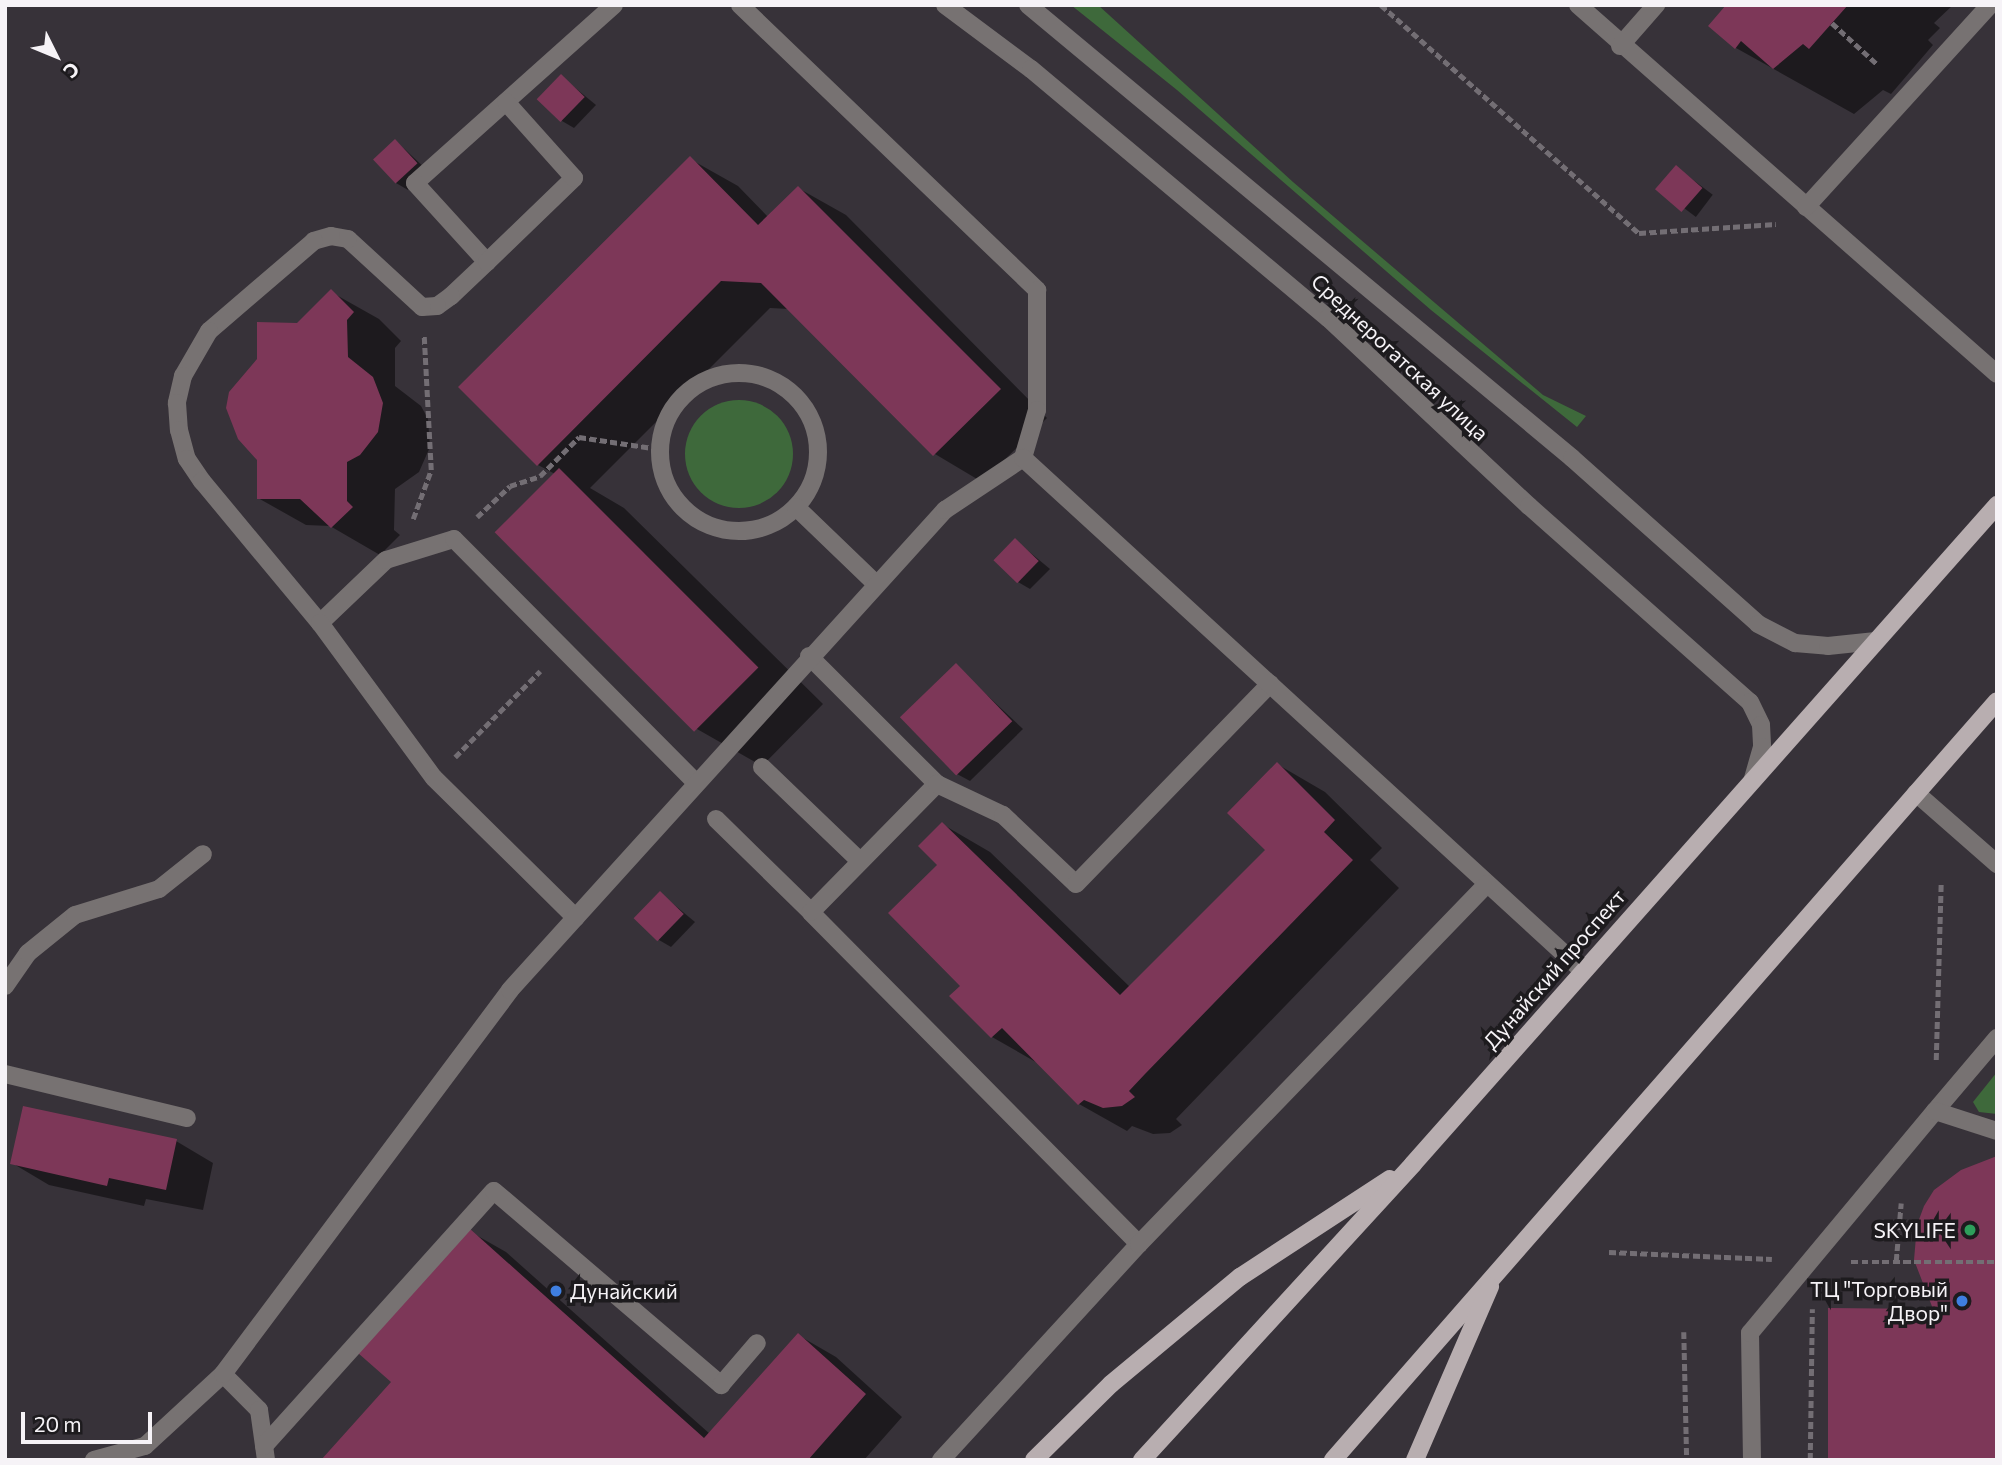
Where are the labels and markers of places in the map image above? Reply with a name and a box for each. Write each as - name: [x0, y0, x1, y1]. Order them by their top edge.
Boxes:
- place label: SKYLIFE: [1874, 1217, 1956, 1243]
- marker: SKYLIFE: [1962, 1222, 1978, 1238]
- place label: ТЦ "Торговый Двор": [1810, 1276, 1948, 1326]
- place label: Дунайский: [570, 1278, 678, 1304]
- marker: Дунайский: [548, 1283, 564, 1299]
- marker: ТЦ "Торговый Двор": [1954, 1293, 1970, 1309]

